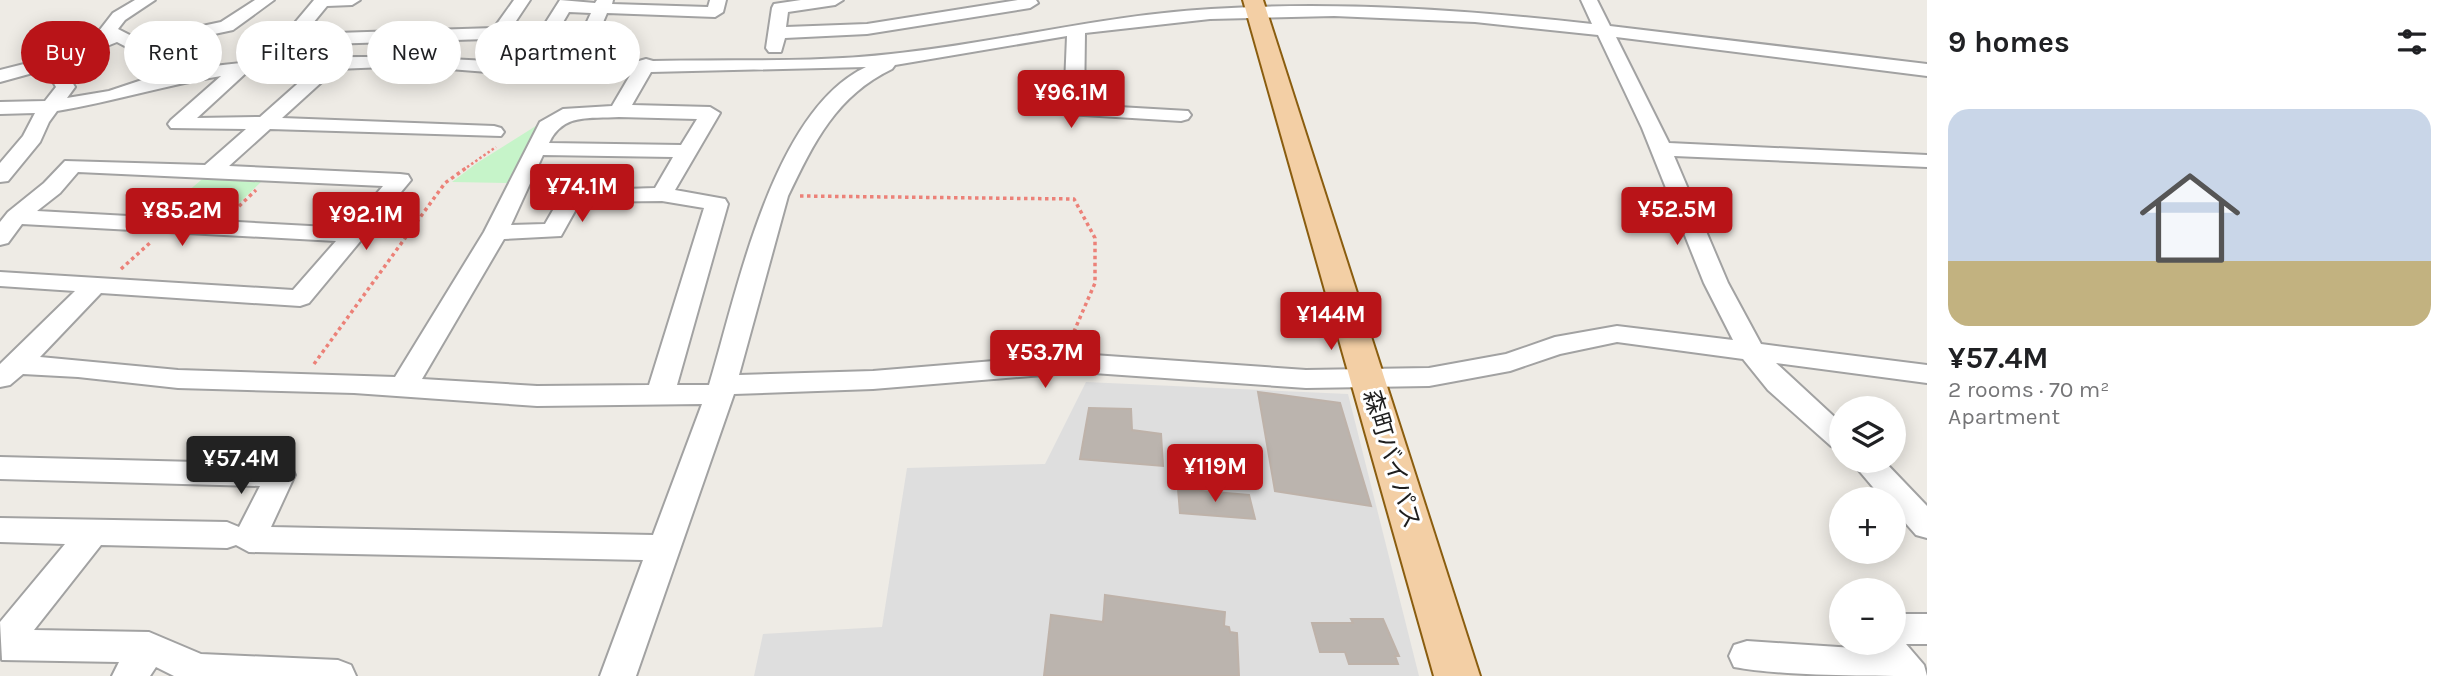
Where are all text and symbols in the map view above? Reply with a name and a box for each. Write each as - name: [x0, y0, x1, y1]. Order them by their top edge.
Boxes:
- chip: Buy: [21, 21, 110, 84]
- chip: Rent: [124, 21, 222, 84]
- chip: Filters: [236, 21, 353, 84]
- chip: New: [367, 21, 461, 84]
- chip: Apartment: [475, 21, 640, 84]
- icon: filters: [2393, 23, 2431, 61]
- text: 9 homes: [1948, 24, 2070, 60]
- pin: ¥96.1M: [1014, 71, 1128, 130]
- text: ¥96.1M: [1034, 79, 1108, 106]
- icon: home: [2127, 155, 2253, 281]
- pin: ¥74.1M: [525, 164, 639, 224]
- text: ¥74.1M: [546, 173, 618, 200]
- pin: ¥85.2M: [125, 188, 239, 248]
- pin: ¥52.5M: [1620, 188, 1734, 247]
- pin: ¥92.1M: [309, 192, 423, 252]
- text: ¥52.5M: [1637, 196, 1717, 223]
- text: ¥85.2M: [142, 197, 222, 224]
- text: ¥92.1M: [329, 201, 403, 228]
- pin: ¥144M: [1282, 292, 1380, 352]
- text: ¥144M: [1296, 301, 1366, 328]
- pin: ¥53.7M: [988, 330, 1102, 390]
- text: ¥53.7M: [1006, 339, 1084, 366]
- text: ¥57.4M: [1948, 340, 2049, 376]
- text: 2 rooms · 70 m²: [1948, 376, 2110, 403]
- street label: 森町バイパス: [1358, 386, 1426, 532]
- map controls: [1829, 396, 1906, 655]
- button: layers: [1829, 396, 1906, 473]
- text: Apartment: [1948, 403, 2060, 430]
- pin: ¥57.4M: [184, 436, 298, 496]
- pin: ¥119M: [1166, 444, 1264, 504]
- text: ¥57.4M: [202, 445, 280, 472]
- text: ¥119M: [1183, 453, 1247, 480]
- button: +: [1829, 487, 1906, 564]
- button: −: [1829, 578, 1906, 655]

